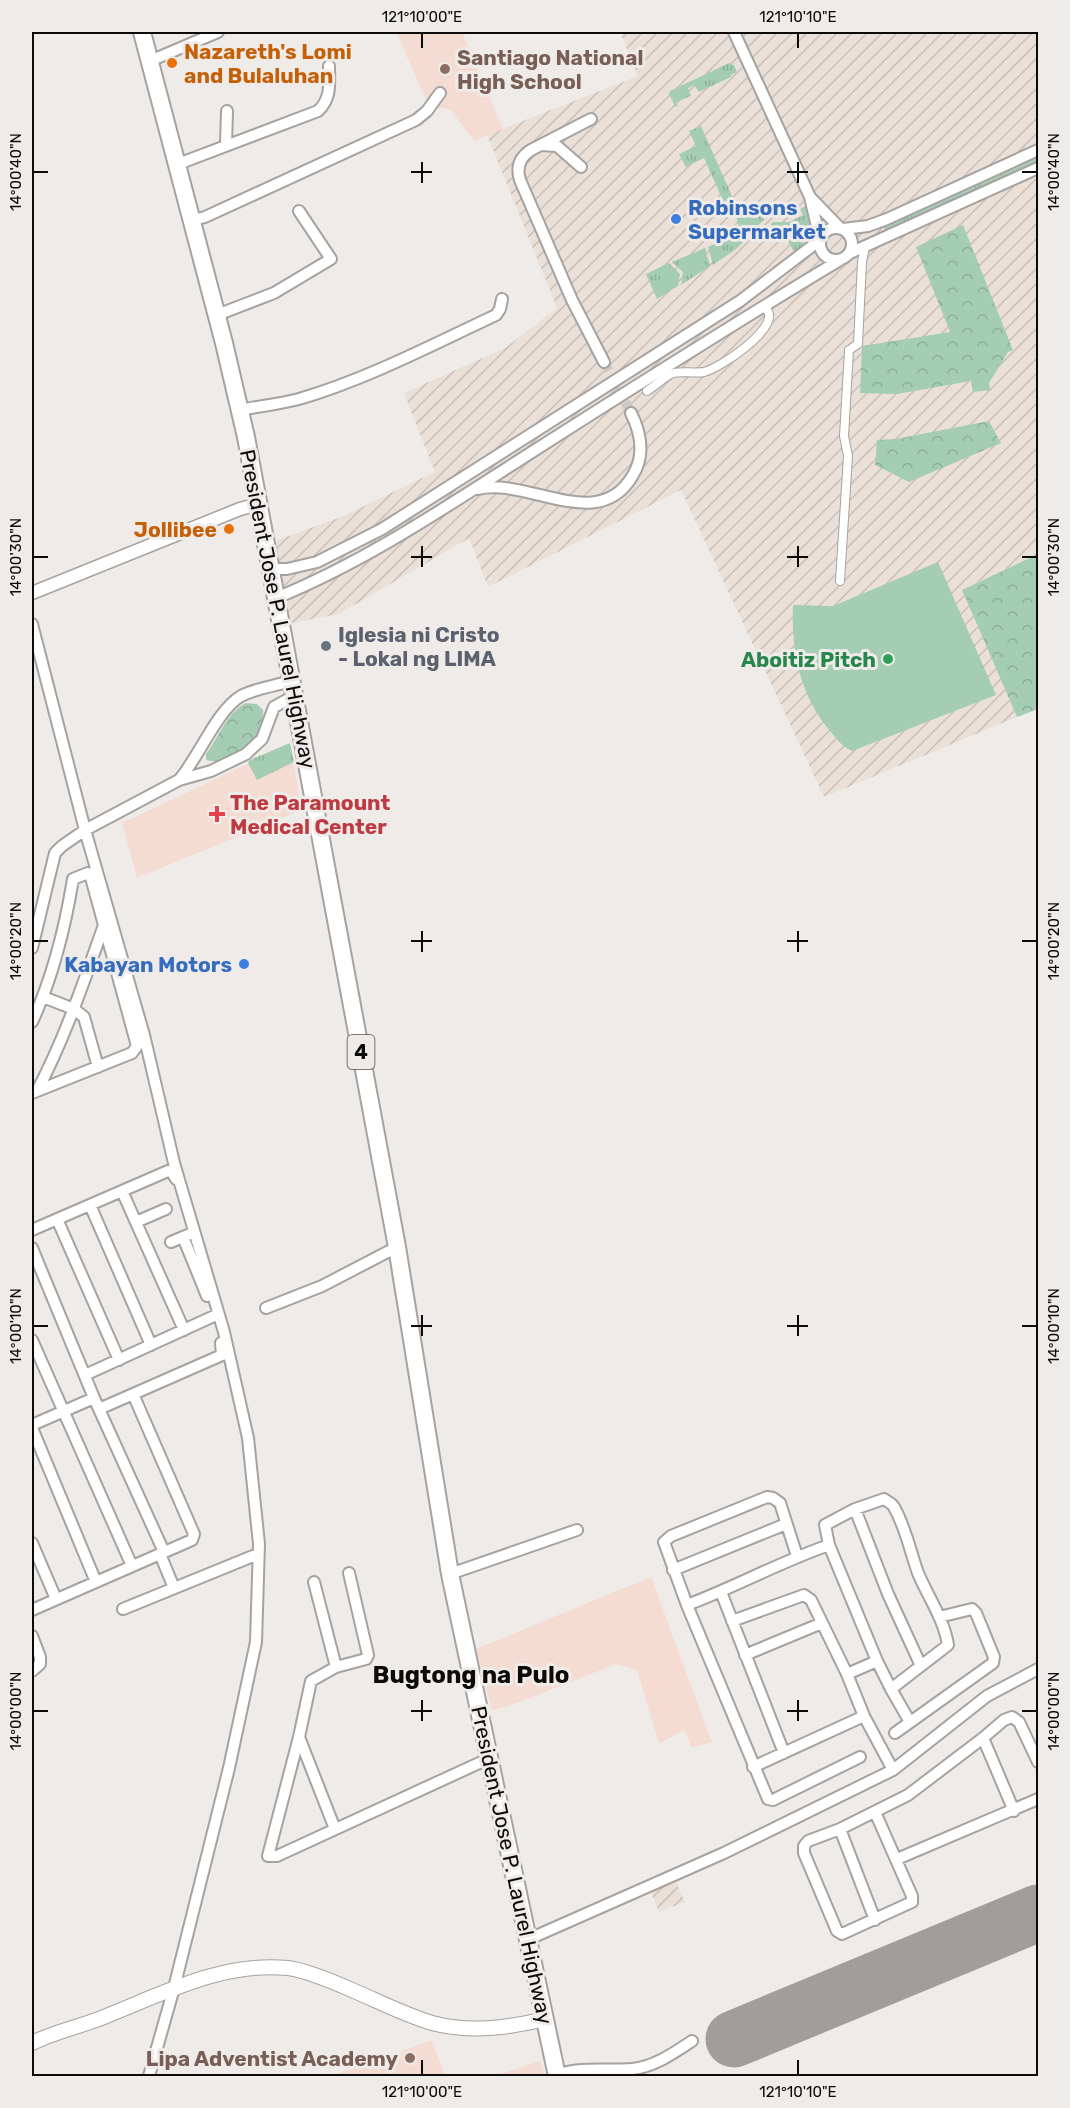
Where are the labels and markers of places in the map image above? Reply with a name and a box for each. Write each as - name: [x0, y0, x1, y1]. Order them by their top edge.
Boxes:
- place label: Nazareth's Lomi and Bulaluhan: [184, 39, 352, 88]
- place label: Santiago National High School: [457, 45, 643, 94]
- marker: Nazareth's Lomi and Bulaluhan: [165, 56, 179, 70]
- marker: Santiago National High School: [438, 62, 452, 76]
- place label: Robinsons Supermarket: [688, 195, 826, 244]
- marker: Robinsons Supermarket: [669, 212, 683, 226]
- place label: Jollibee: [134, 517, 217, 542]
- marker: Jollibee: [222, 522, 236, 536]
- place label: Iglesia ni Cristo - Lokal ng LIMA: [338, 622, 500, 671]
- marker: Iglesia ni Cristo - Lokal ng LIMA: [319, 639, 333, 653]
- place label: Aboitiz Pitch: [741, 647, 876, 672]
- marker: Aboitiz Pitch: [881, 652, 895, 666]
- place label: The Paramount Medical Center: [230, 790, 390, 839]
- marker: The Paramount Medical Center: [208, 805, 226, 823]
- place label: Kabayan Motors: [64, 952, 232, 977]
- marker: Kabayan Motors: [237, 957, 251, 971]
- place label: Lipa Adventist Academy: [146, 2046, 398, 2071]
- marker: Lipa Adventist Academy: [403, 2051, 417, 2065]

